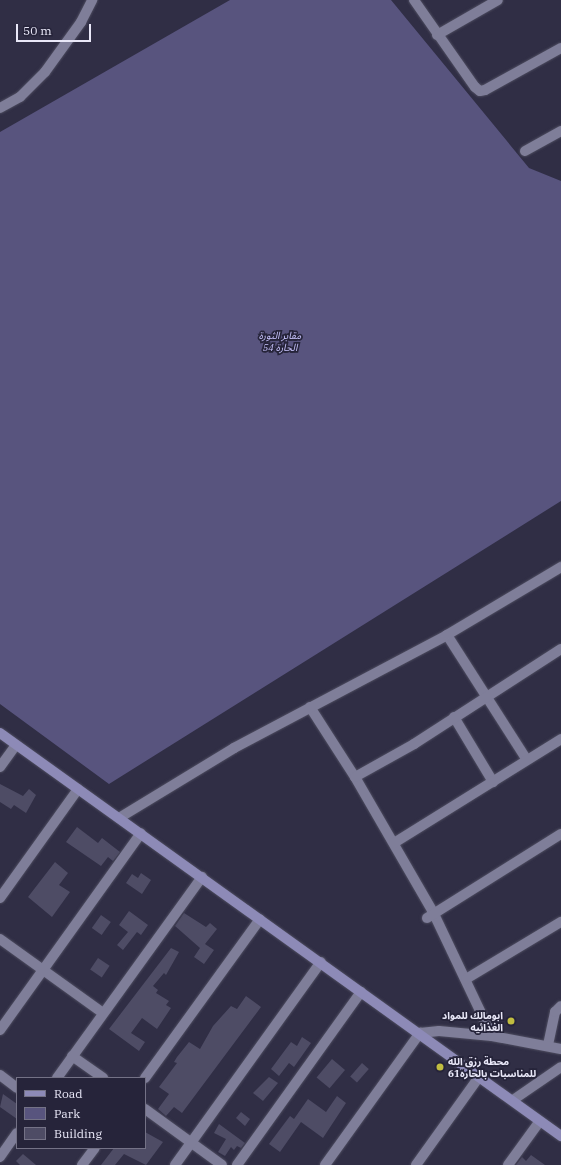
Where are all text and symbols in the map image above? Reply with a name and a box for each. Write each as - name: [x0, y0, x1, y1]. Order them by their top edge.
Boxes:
- scale bar: [18, 16, 93, 42]
- text: 50 m: [23, 23, 52, 38]
- park label: مقابر الثورة الحارة 54: [259, 329, 301, 352]
- place label: ابومالك للمواد الغذائيه: [442, 1009, 503, 1032]
- marker: ابومالك للمواد الغذائيه: [506, 1016, 516, 1026]
- place label: محطة رزق الله للمناسبات بالحاره61: [448, 1055, 536, 1078]
- marker: محطة رزق الله للمناسبات بالحاره61: [435, 1062, 445, 1072]
- legend: [16, 1077, 146, 1149]
- text: Road: [54, 1086, 83, 1101]
- text: Park: [54, 1106, 80, 1121]
- text: Building: [54, 1126, 102, 1141]

